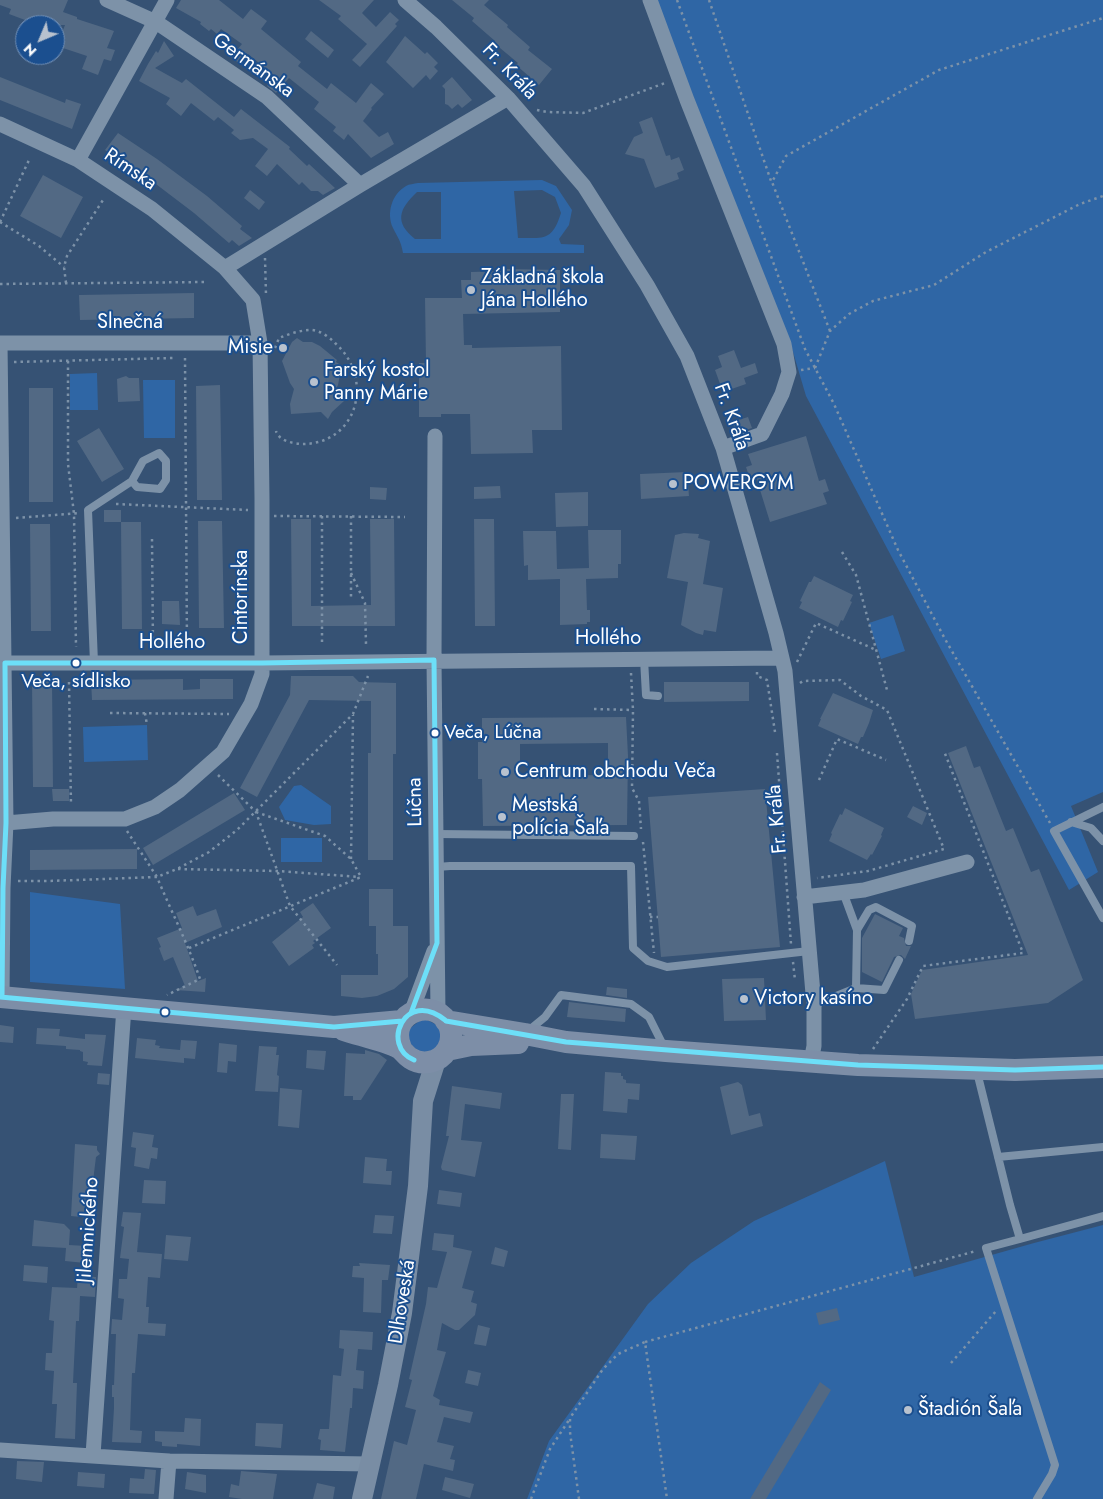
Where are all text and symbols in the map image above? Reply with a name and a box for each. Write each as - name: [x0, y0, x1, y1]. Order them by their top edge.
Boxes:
- north arrow: [15, 15, 65, 65]
- street label: Germánska: [208, 28, 298, 104]
- text: N: [19, 39, 41, 61]
- street label: Fr. Kráľa: [476, 39, 542, 105]
- street label: Rímska: [99, 144, 161, 196]
- place label: Základná škola Jána Hollého: [481, 266, 604, 313]
- marker: Základná škola Jána Hollého: [465, 284, 477, 296]
- street label: Slnečná: [97, 311, 163, 335]
- place label: Misie: [228, 336, 273, 360]
- marker: Misie: [277, 342, 289, 354]
- place label: Farský kostol Panny Márie: [324, 359, 430, 406]
- marker: Farský kostol Panny Márie: [308, 376, 320, 388]
- street label: Fr. Kráľa: [708, 380, 754, 454]
- place label: POWERGYM: [683, 472, 793, 496]
- marker: POWERGYM: [667, 478, 679, 490]
- street label: Cintorínska: [230, 550, 254, 644]
- street label: Hollého: [575, 627, 641, 651]
- street label: Hollého: [139, 631, 205, 655]
- marker: Veča, sídlisko: [71, 658, 81, 668]
- place label: Veča, sídlisko: [21, 671, 131, 693]
- place label: Veča, Lúčna: [444, 722, 541, 744]
- marker: Veča, Lúčna: [430, 728, 440, 738]
- place label: Centrum obchodu Veča: [515, 760, 716, 784]
- marker: Centrum obchodu Veča: [499, 766, 511, 778]
- street label: Lúčna: [404, 777, 428, 827]
- street label: Fr. Kráľa: [763, 783, 793, 855]
- place label: Mestská polícia Šaľa: [512, 794, 609, 841]
- marker: Mestská polícia Šaľa: [496, 811, 508, 823]
- place label: Victory kasíno: [754, 987, 873, 1011]
- marker: Victory kasíno: [738, 993, 750, 1005]
- unlabelled marker: [160, 1007, 170, 1017]
- street label: Jilemnického: [73, 1176, 105, 1284]
- street label: Dlhoveská: [385, 1258, 421, 1346]
- place label: Štadión Šaľa: [918, 1398, 1022, 1422]
- marker: Štadión Šaľa: [902, 1404, 914, 1416]

